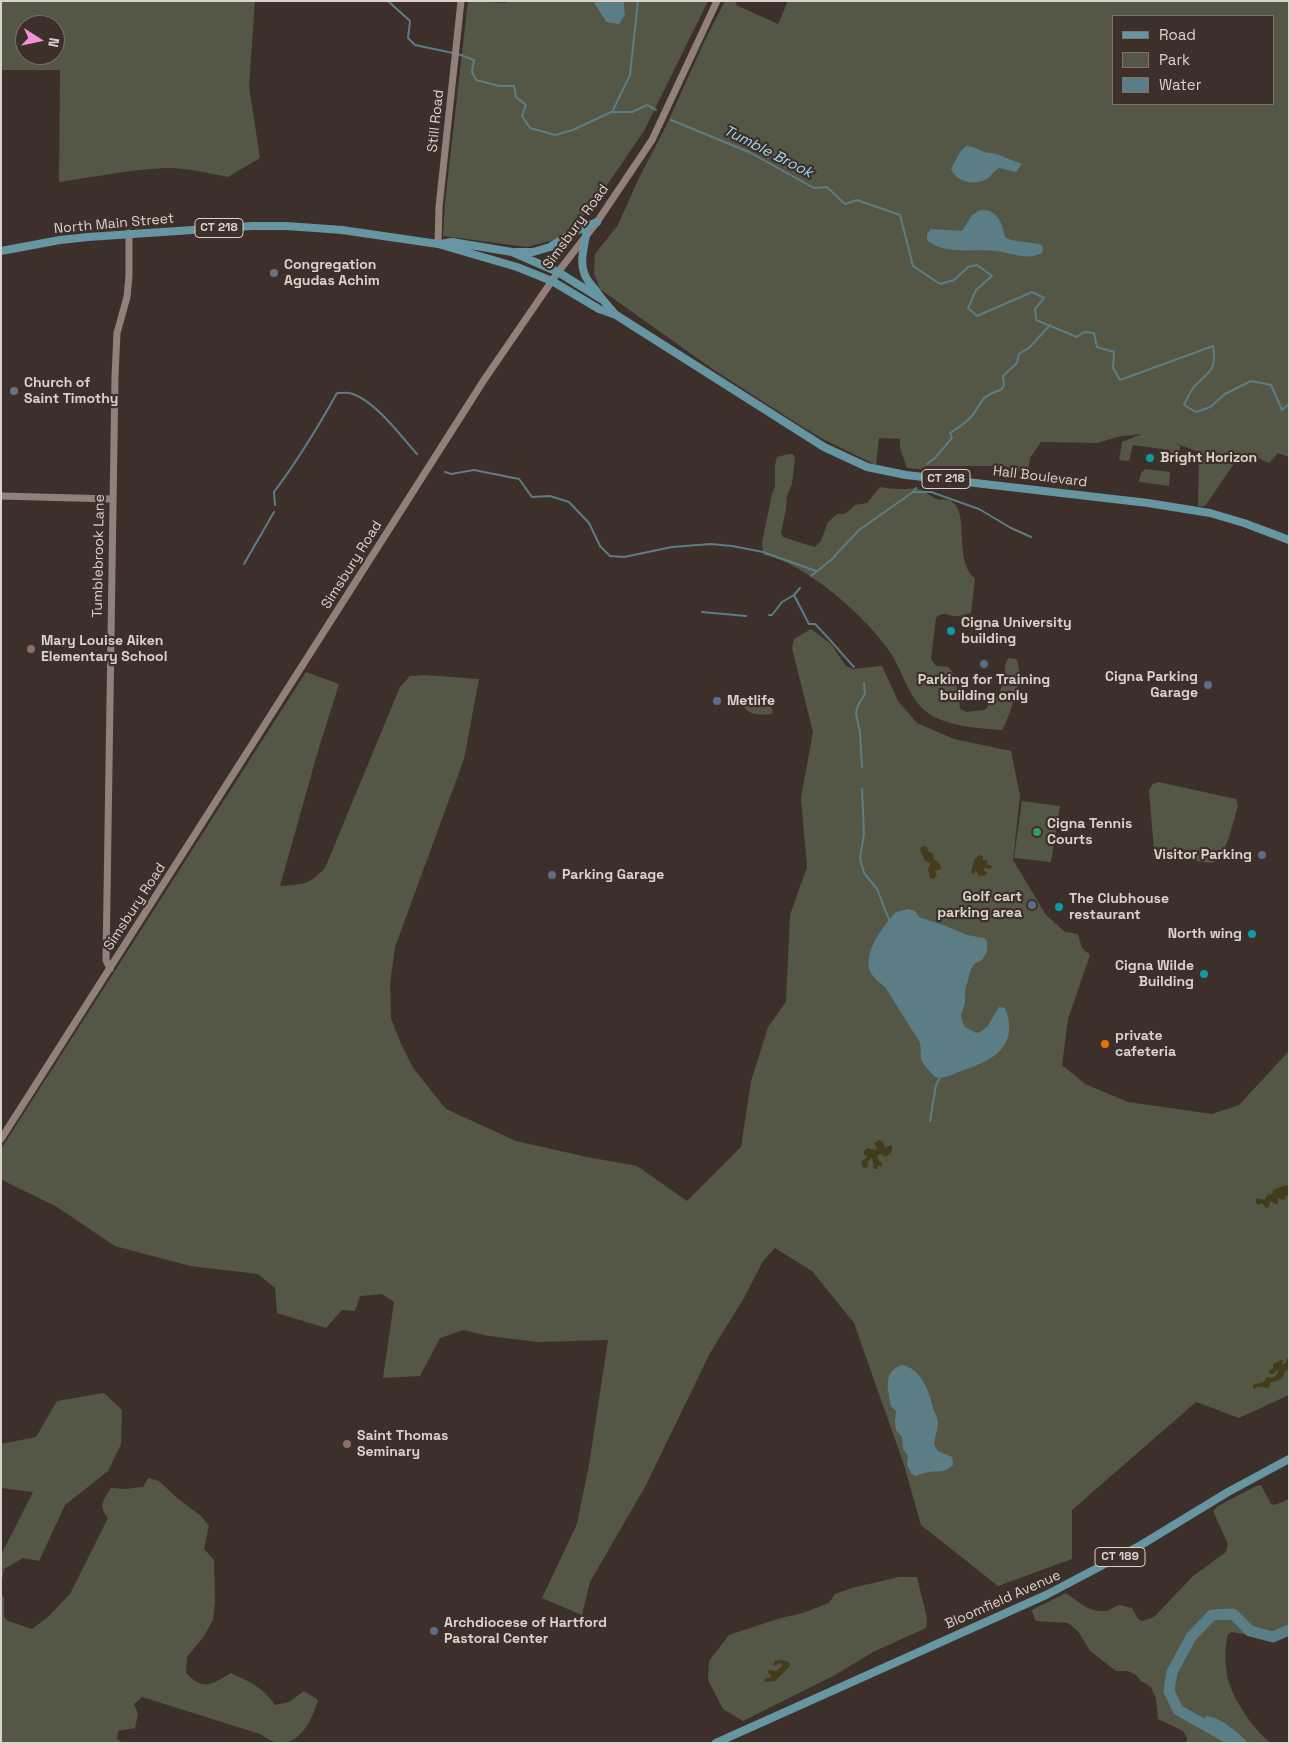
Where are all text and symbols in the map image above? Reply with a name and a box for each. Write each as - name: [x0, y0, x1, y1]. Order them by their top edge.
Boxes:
- north arrow: [15, 15, 65, 65]
- legend: [1112, 15, 1275, 105]
- text: Road: [1159, 25, 1196, 44]
- text: N: [44, 36, 63, 49]
- text: Park: [1159, 50, 1190, 69]
- text: Water: [1159, 75, 1201, 94]
- street label: Still Road: [424, 89, 448, 153]
- water label: Tumble Brook: [720, 122, 816, 182]
- street label: Simsbury Road: [540, 181, 612, 273]
- street label: North Main Street: [53, 210, 175, 238]
- road number: CT 218: [195, 218, 243, 238]
- place label: Congregation Agudas Achim: [284, 257, 380, 290]
- marker: Congregation Agudas Achim: [268, 267, 280, 279]
- place label: Church of Saint Timothy: [24, 375, 118, 408]
- marker: Church of Saint Timothy: [8, 385, 20, 397]
- place label: Bright Horizon: [1160, 450, 1257, 466]
- marker: Bright Horizon: [1144, 452, 1156, 464]
- street label: Hall Boulevard: [992, 463, 1088, 491]
- road number: CT 218: [922, 469, 970, 488]
- street label: Tumblebrook Lane: [90, 494, 108, 618]
- street label: Simsbury Road: [318, 518, 386, 612]
- place label: Cigna University building: [961, 615, 1072, 648]
- marker: Cigna University building: [945, 625, 957, 637]
- place label: Mary Louise Aiken Elementary School: [41, 633, 167, 666]
- marker: Mary Louise Aiken Elementary School: [25, 643, 37, 655]
- marker: Parking for Training building only: [978, 658, 990, 670]
- place label: Cigna Parking Garage: [1105, 669, 1198, 702]
- place label: Parking for Training building only: [918, 672, 1050, 704]
- marker: Cigna Parking Garage: [1202, 679, 1214, 691]
- place label: Metlife: [727, 693, 775, 709]
- marker: Metlife: [711, 695, 723, 707]
- place label: Cigna Tennis Courts: [1047, 816, 1132, 849]
- marker: Cigna Tennis Courts: [1031, 826, 1043, 838]
- place label: Visitor Parking: [1154, 847, 1252, 863]
- marker: Visitor Parking: [1256, 849, 1268, 861]
- street label: Simsbury Road: [100, 860, 170, 954]
- place label: Parking Garage: [562, 867, 664, 883]
- marker: Parking Garage: [546, 869, 558, 881]
- place label: Golf cart parking area: [937, 889, 1022, 922]
- place label: The Clubhouse restaurant: [1069, 891, 1169, 924]
- marker: Golf cart parking area: [1026, 899, 1038, 911]
- marker: The Clubhouse restaurant: [1053, 901, 1065, 913]
- place label: North wing: [1168, 926, 1242, 942]
- marker: North wing: [1246, 928, 1258, 940]
- place label: Cigna Wilde Building: [1115, 958, 1194, 990]
- marker: Cigna Wilde Building: [1198, 968, 1210, 980]
- place label: private cafeteria: [1115, 1028, 1176, 1060]
- marker: private cafeteria: [1099, 1038, 1111, 1050]
- place label: Saint Thomas Seminary: [357, 1428, 448, 1460]
- marker: Saint Thomas Seminary: [341, 1438, 353, 1450]
- road number: CT 189: [1095, 1548, 1145, 1566]
- street label: Bloomfield Avenue: [943, 1567, 1063, 1633]
- place label: Archdiocese of Hartford Pastoral Center: [444, 1615, 607, 1648]
- marker: Archdiocese of Hartford Pastoral Center: [428, 1625, 440, 1637]

